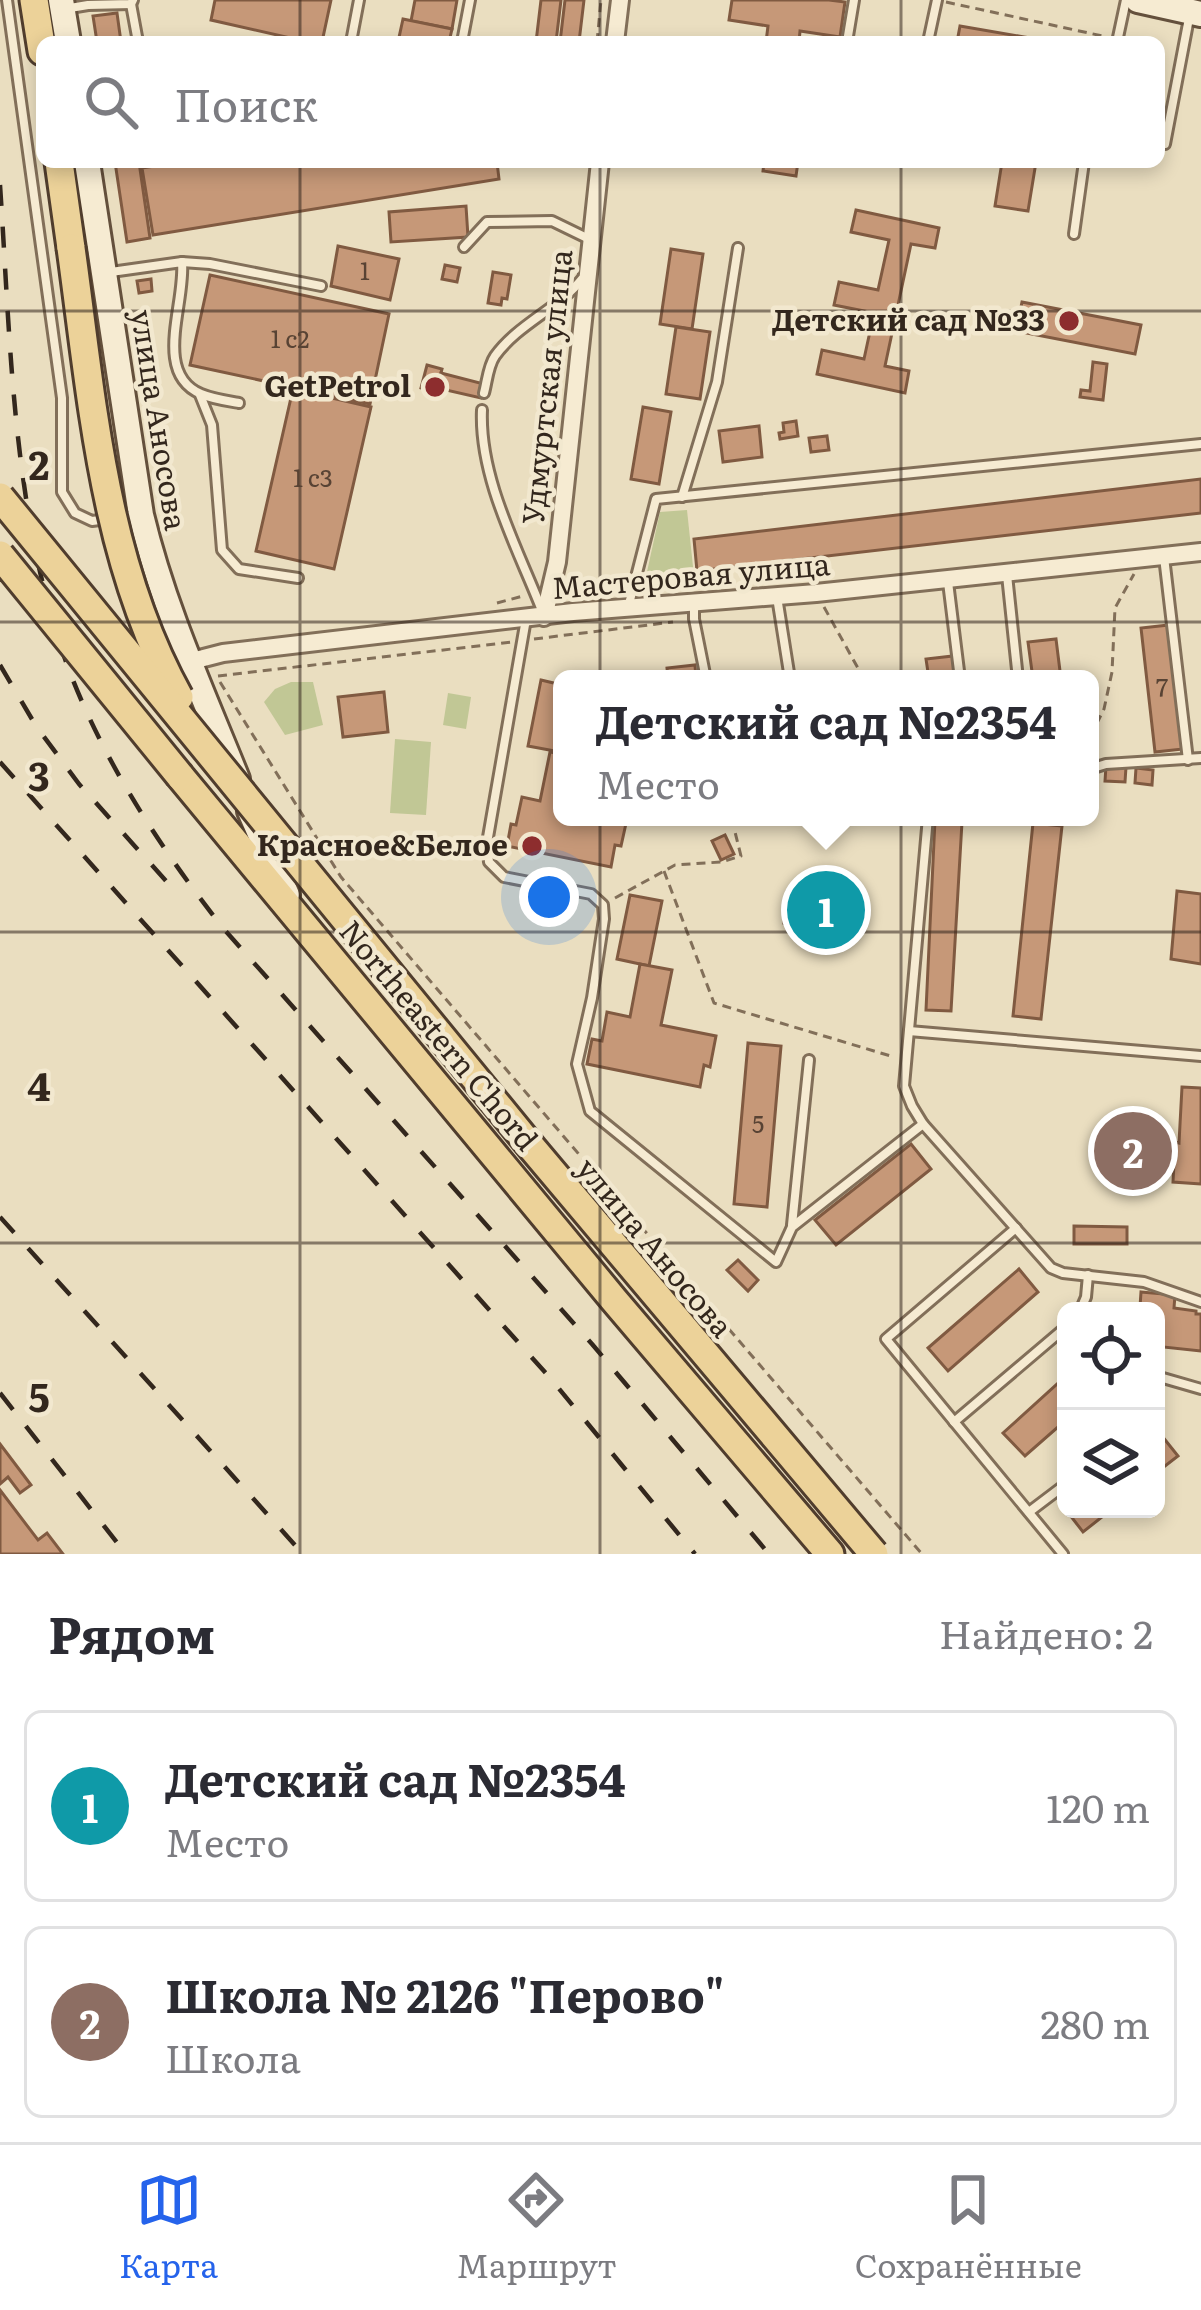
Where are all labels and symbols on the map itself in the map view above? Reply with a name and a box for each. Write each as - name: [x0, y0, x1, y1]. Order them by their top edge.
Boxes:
- street label: Удмуртская улица: [509, 246, 581, 526]
- house number: 1: [360, 252, 370, 287]
- place label: Детский сад №33: [772, 296, 1045, 340]
- street label: улица Аносова: [122, 306, 200, 534]
- marker: Детский сад №33: [1056, 308, 1082, 334]
- house number: 1 с2: [271, 320, 309, 355]
- place label: GetPetrol: [264, 362, 411, 406]
- marker: GetPetrol: [422, 374, 448, 400]
- text: 2: [29, 434, 49, 492]
- house number: 1 с3: [293, 459, 333, 494]
- street label: Мастеровая улица: [550, 540, 833, 608]
- house number: 7: [1156, 668, 1168, 703]
- text: 3: [28, 745, 50, 803]
- place label: Красное&Белое: [257, 821, 508, 865]
- marker: Красное&Белое: [519, 833, 545, 859]
- pin: 1: [787, 865, 865, 955]
- your location: [519, 867, 579, 927]
- street label: Northeastern Chord: [331, 909, 550, 1159]
- text: 4: [27, 1055, 51, 1113]
- house number: 5: [752, 1105, 764, 1140]
- pin: 2: [1094, 1106, 1172, 1196]
- street label: улица Аносова: [568, 1146, 745, 1346]
- text: 5: [28, 1366, 50, 1424]

